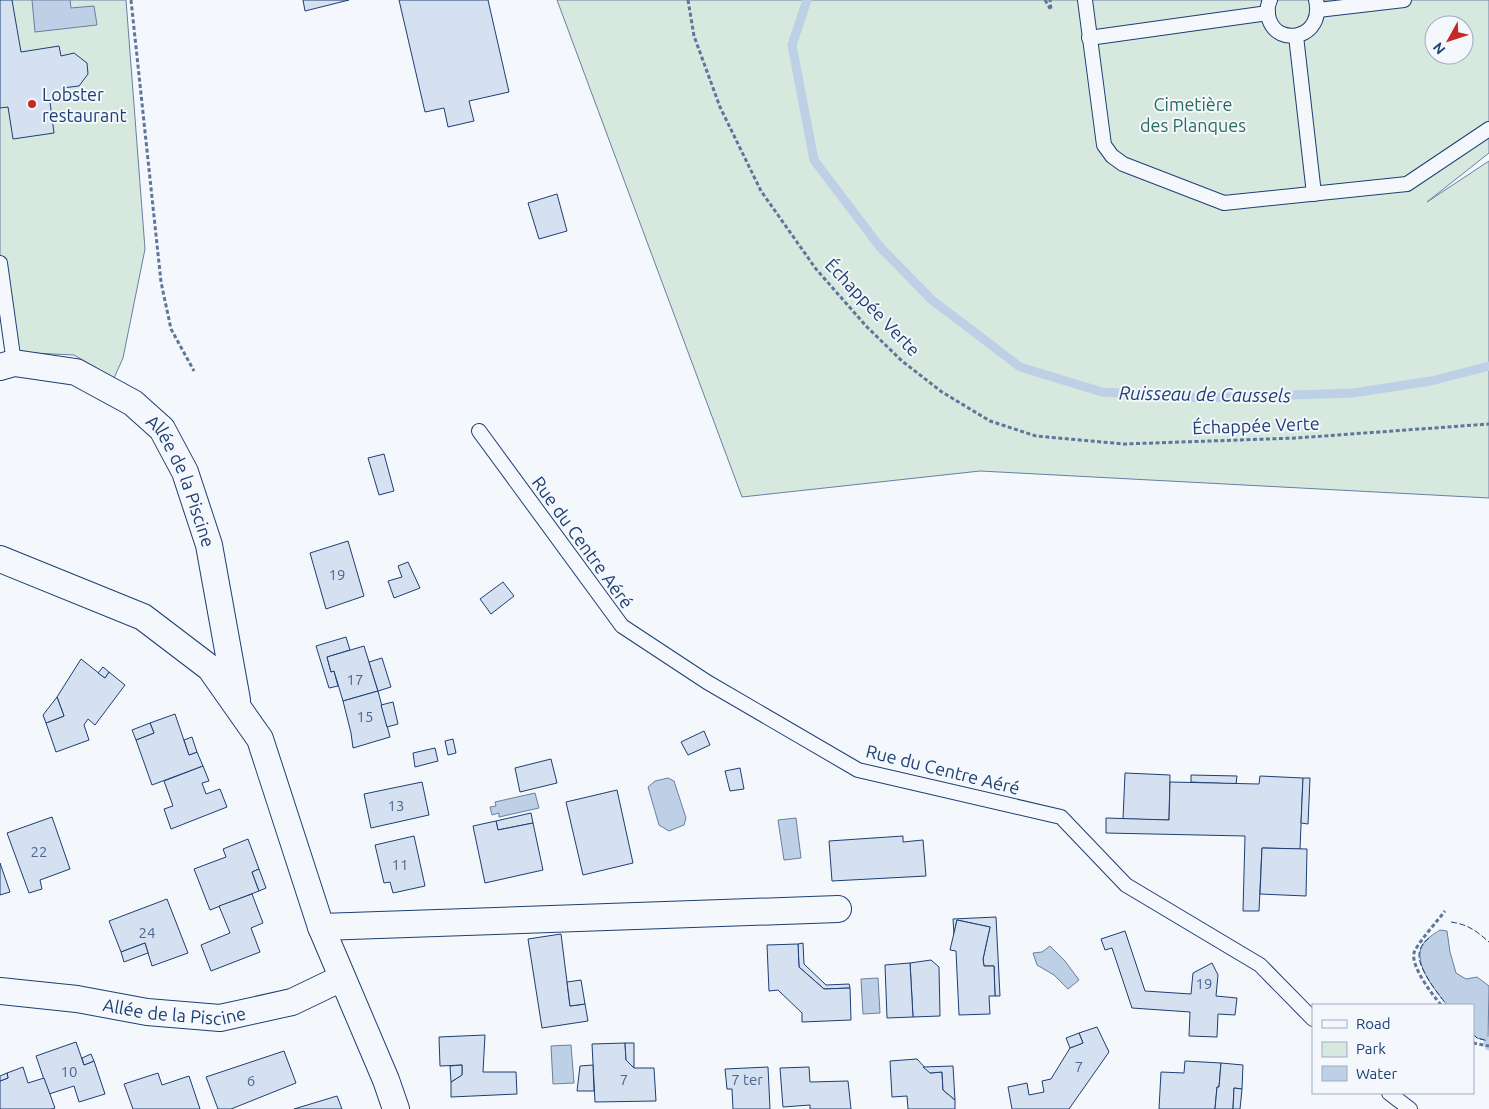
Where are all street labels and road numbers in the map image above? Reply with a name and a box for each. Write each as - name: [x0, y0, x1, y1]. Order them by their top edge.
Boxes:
- street label: Échappée Verte: [822, 253, 925, 360]
- street label: Allée de la Piscine: [143, 410, 219, 549]
- street label: Échappée Verte: [1192, 412, 1320, 437]
- street label: Rue du Centre Aéré: [528, 472, 638, 612]
- street label: Rue du Centre Aéré: [864, 740, 1022, 798]
- street label: Allée de la Piscine: [101, 994, 248, 1028]

